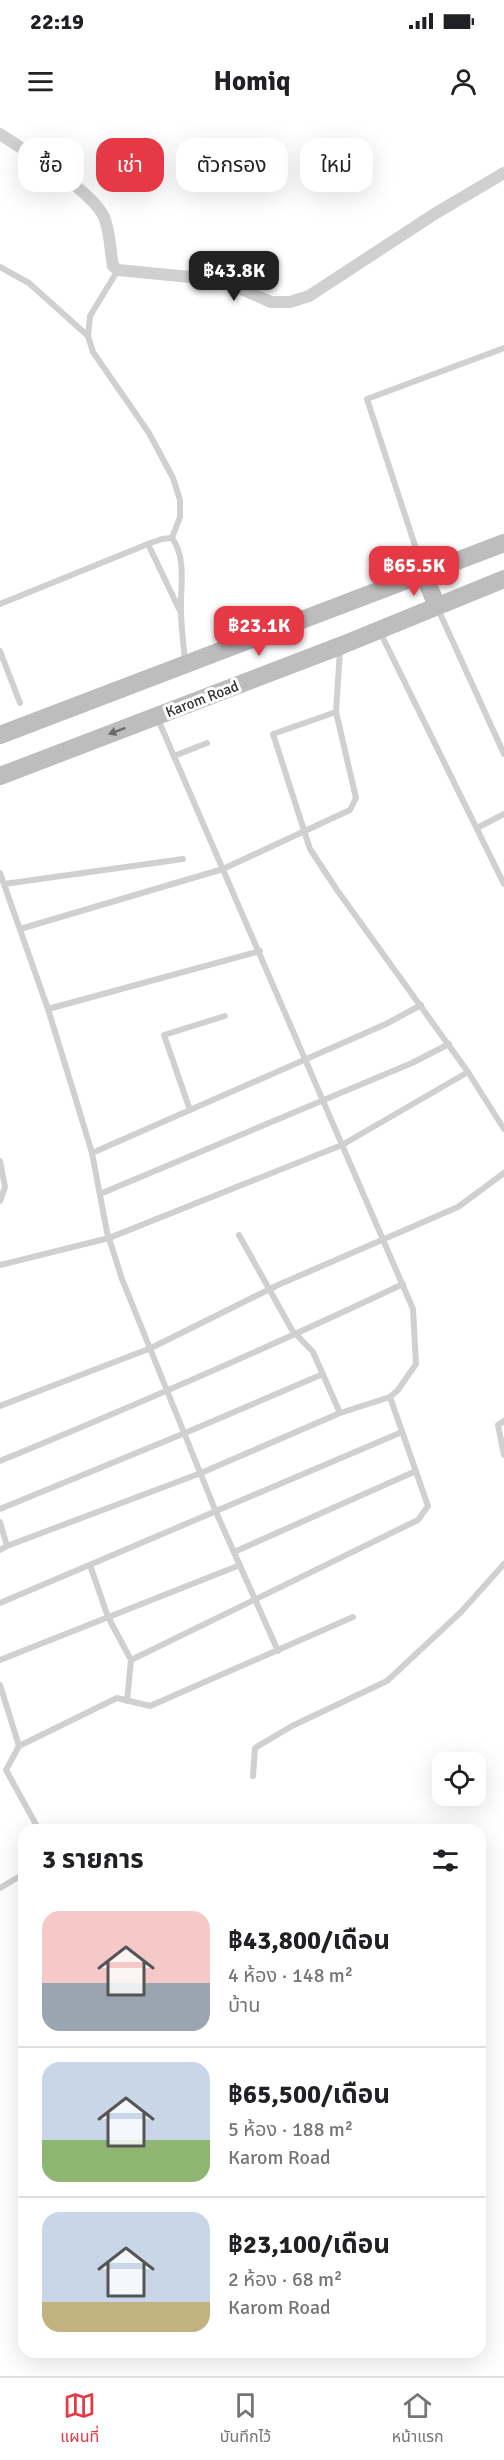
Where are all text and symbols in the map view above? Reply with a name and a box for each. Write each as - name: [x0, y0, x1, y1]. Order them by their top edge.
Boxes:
- text: 22:19: [30, 8, 84, 35]
- icon: menu: [24, 65, 57, 98]
- text: Homiq: [213, 65, 291, 98]
- icon: person: [447, 65, 480, 98]
- chip: ซื้อ: [18, 138, 84, 192]
- chip: เช่า: [96, 138, 164, 192]
- chip: ตัวกรอง: [176, 138, 288, 192]
- chip: ใหม่: [300, 138, 373, 192]
- pin: ฿43.8K: [185, 251, 283, 302]
- text: ฿43.8K: [203, 258, 265, 283]
- pin: ฿65.5K: [365, 546, 463, 597]
- text: ฿65.5K: [383, 553, 445, 578]
- pin: ฿23.1K: [210, 606, 308, 657]
- text: ฿23.1K: [228, 613, 290, 638]
- street label: Karom Road: [163, 677, 241, 721]
- one-way arrow: [108, 727, 126, 737]
- map controls: [432, 1752, 486, 1806]
- button: locate: [432, 1752, 486, 1806]
- text: 3 รายการ: [42, 1844, 144, 1876]
- icon: filters: [429, 1844, 462, 1877]
- text: ฿43,800/เดือน: [228, 1925, 390, 1957]
- icon: home: [90, 1935, 162, 2007]
- text: 4 ห้อง · 148 m²: [228, 1963, 353, 1988]
- text: บ้าน: [228, 1993, 260, 2018]
- text: ฿65,500/เดือน: [228, 2079, 390, 2111]
- icon: home: [90, 2086, 162, 2158]
- text: 5 ห้อง · 188 m²: [228, 2117, 353, 2142]
- text: Karom Road: [228, 2145, 331, 2170]
- text: ฿23,100/เดือน: [228, 2229, 390, 2261]
- icon: home: [90, 2236, 162, 2308]
- text: 2 ห้อง · 68 m²: [228, 2267, 342, 2292]
- text: Karom Road: [228, 2295, 331, 2320]
- tab: แผนที่: [60, 2389, 99, 2449]
- tab: บันทึกไว้: [220, 2389, 271, 2449]
- tab: หน้าแรก: [392, 2389, 444, 2449]

